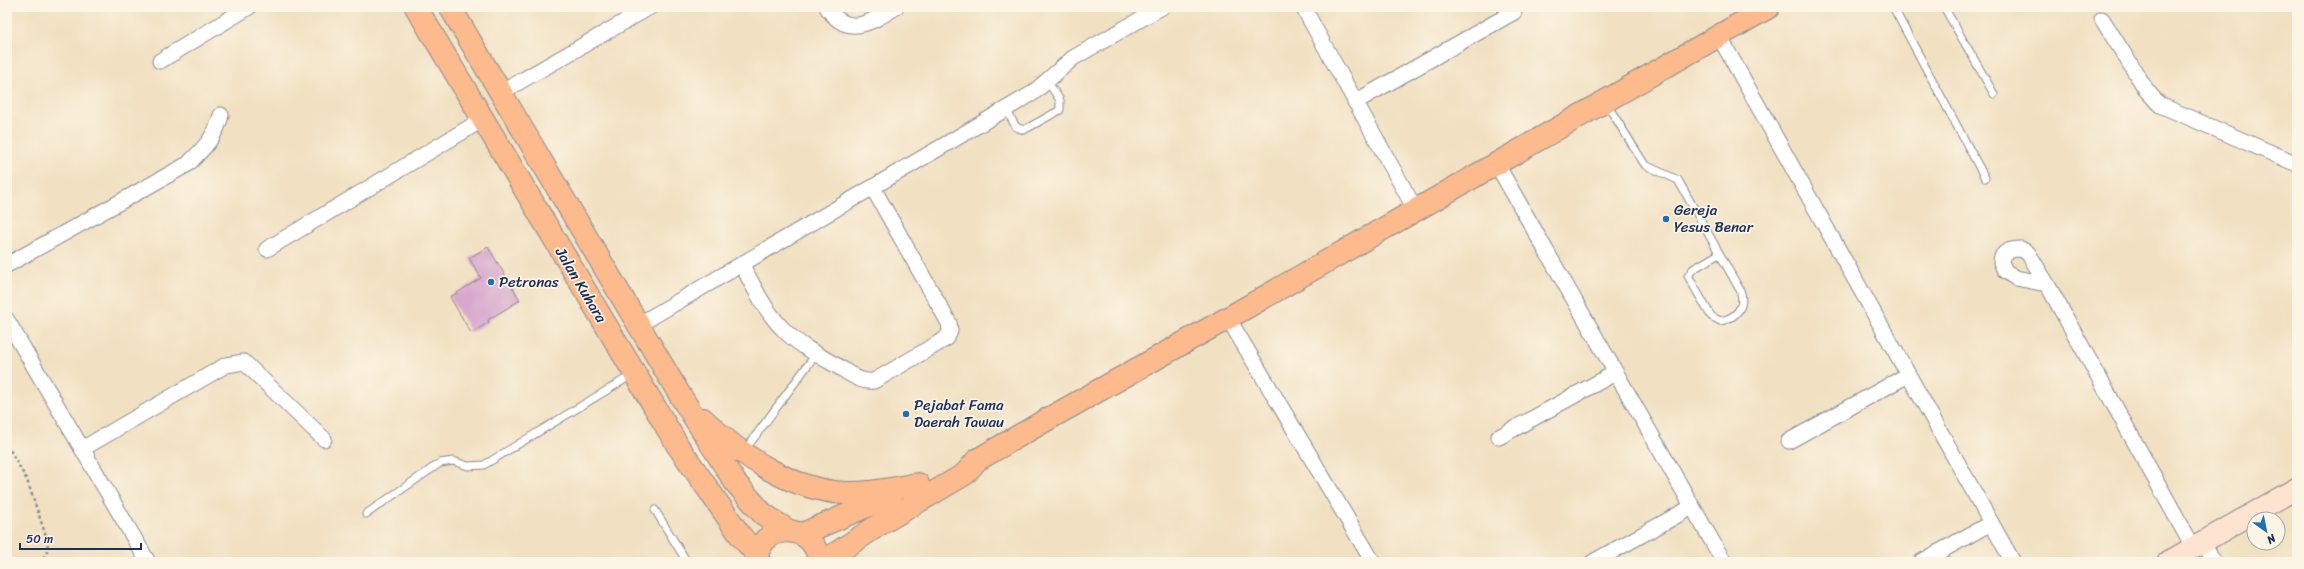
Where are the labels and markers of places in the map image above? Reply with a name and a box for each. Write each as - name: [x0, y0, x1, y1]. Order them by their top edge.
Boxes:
- place label: Gereja Yesus Benar: [1674, 197, 1754, 240]
- marker: Gereja Yesus Benar: [1661, 214, 1671, 224]
- place label: Petronas: [499, 269, 559, 295]
- marker: Petronas: [486, 277, 496, 287]
- place label: Pejabat Fama Daerah Tawau: [914, 392, 1004, 435]
- marker: Pejabat Fama Daerah Tawau: [901, 409, 911, 419]

